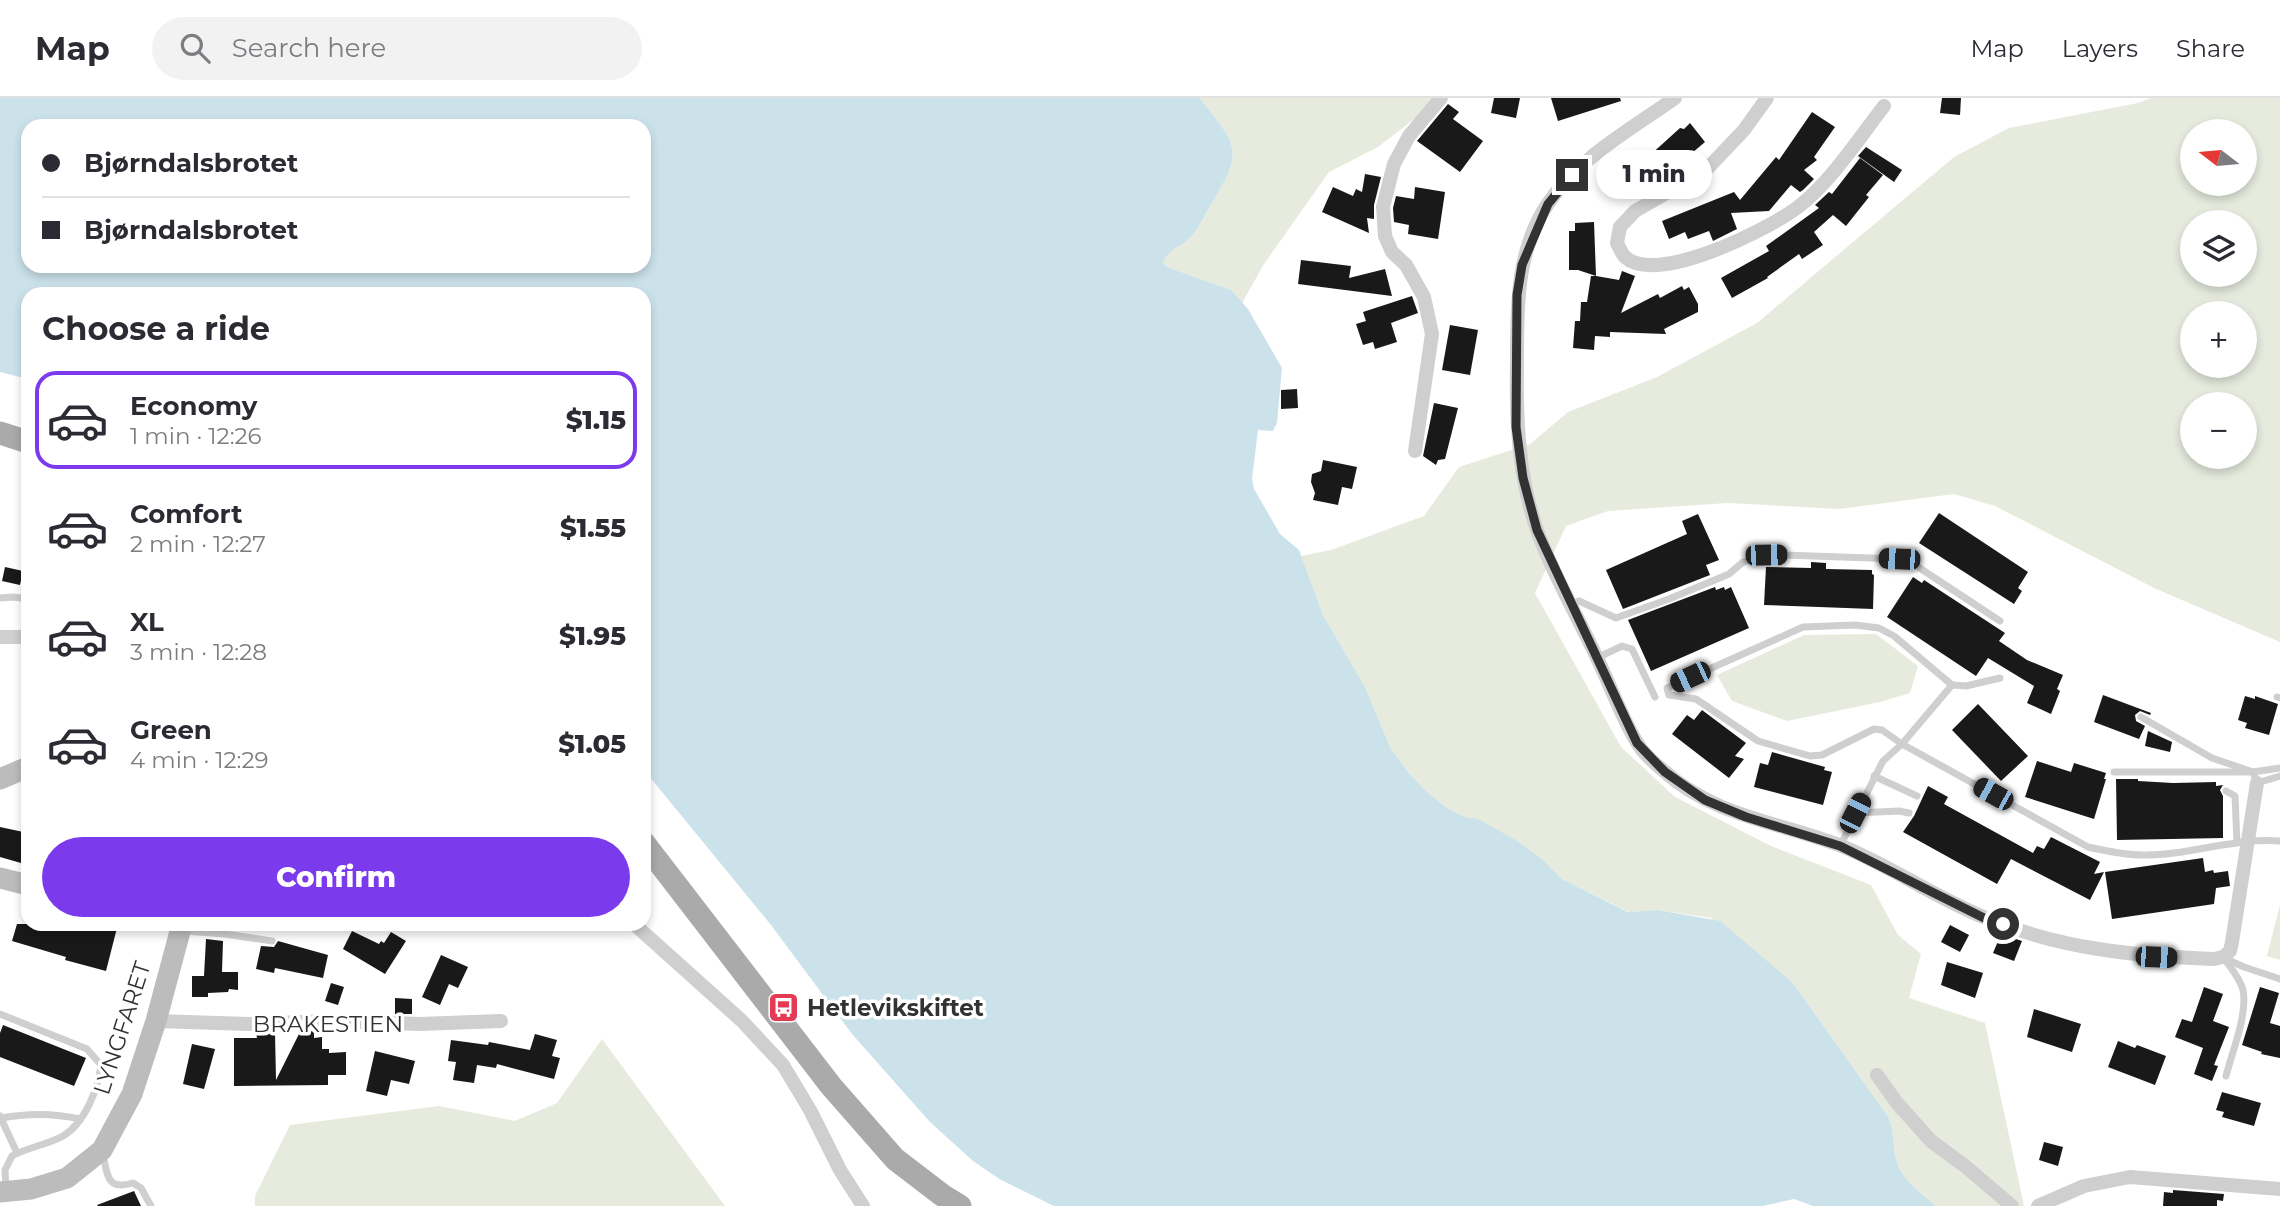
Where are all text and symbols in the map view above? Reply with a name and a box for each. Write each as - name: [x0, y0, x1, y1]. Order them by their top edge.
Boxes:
- search box: [152, 17, 642, 80]
- text: Map: [35, 28, 110, 68]
- icon: search: [176, 29, 214, 67]
- text: Search here: [232, 32, 386, 64]
- text: Map: [1970, 34, 2024, 63]
- text: Layers: [2062, 34, 2138, 63]
- text: Share: [2176, 34, 2245, 63]
- north arrow: [2180, 119, 2258, 196]
- map controls: [2180, 119, 2257, 469]
- text: Bjørndalsbrotet: [84, 147, 298, 179]
- callout: 1 min: [1596, 150, 1712, 200]
- route end: [1556, 159, 1588, 191]
- text: 1 min: [1622, 160, 1686, 188]
- button: layers: [2180, 210, 2257, 287]
- text: Bjørndalsbrotet: [84, 214, 298, 246]
- button: +: [2180, 301, 2257, 378]
- text: Choose a ride: [42, 309, 270, 348]
- icon: car: [46, 389, 109, 452]
- text: Economy: [130, 390, 257, 422]
- button: −: [2180, 392, 2257, 469]
- text: $1.15: [566, 404, 626, 436]
- text: 1 min · 12:26: [130, 422, 262, 450]
- icon: car: [46, 497, 109, 560]
- text: Comfort: [130, 498, 242, 530]
- text: $1.55: [560, 512, 626, 544]
- text: 2 min · 12:27: [130, 530, 266, 558]
- car: [1745, 544, 1788, 566]
- car: [1878, 548, 1921, 570]
- icon: car: [46, 605, 109, 668]
- text: XL: [130, 606, 164, 638]
- text: $1.95: [559, 620, 626, 652]
- text: 3 min · 12:28: [130, 638, 267, 666]
- car: [1667, 659, 1714, 695]
- icon: car: [46, 713, 109, 776]
- text: Green: [130, 714, 212, 746]
- text: $1.05: [558, 728, 626, 760]
- text: 4 min · 12:29: [130, 746, 269, 774]
- car: [1970, 775, 2017, 813]
- car: [1837, 790, 1874, 836]
- button: Confirm: [42, 837, 630, 917]
- route start: [1987, 908, 2019, 940]
- car: [2135, 946, 2178, 968]
- street label: LYNGFARET: [87, 957, 157, 1098]
- bus stop icon: Hetlevikskiftet: [767, 991, 801, 1025]
- place label: Hetlevikskiftet: [807, 994, 984, 1022]
- street label: BRAKESTIEN: [253, 1010, 403, 1038]

